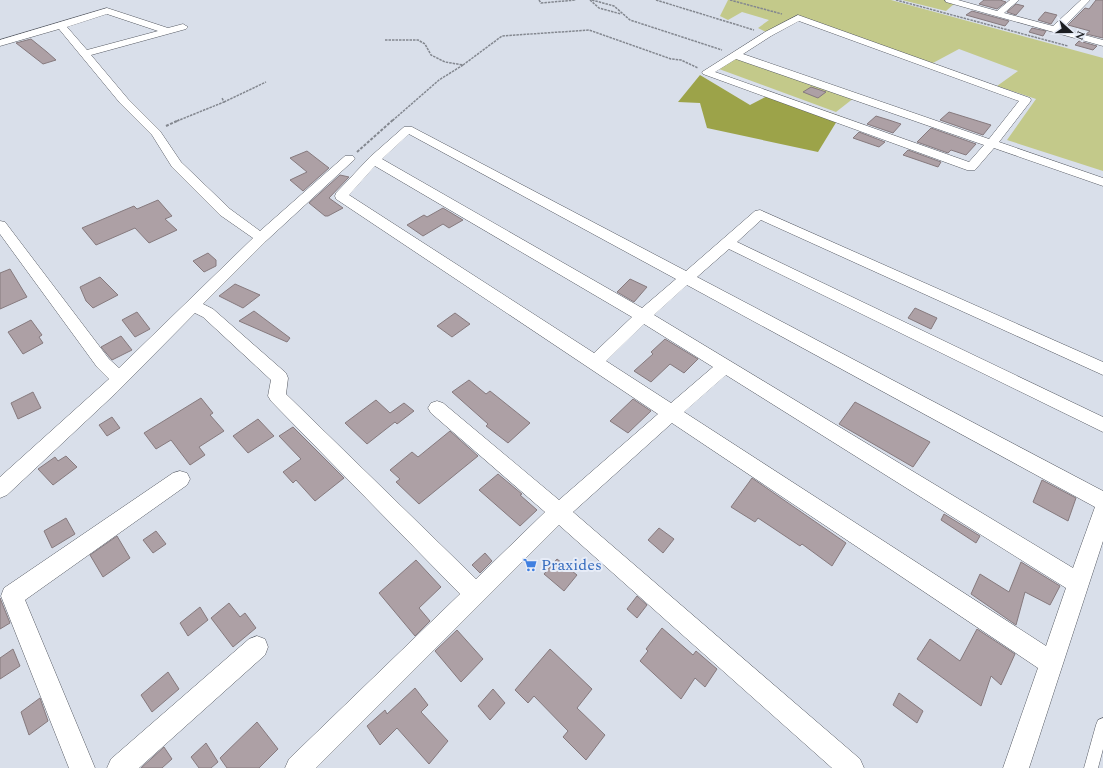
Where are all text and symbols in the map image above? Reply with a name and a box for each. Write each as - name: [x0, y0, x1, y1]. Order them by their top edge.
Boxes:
- north arrow: [1051, 12, 1091, 52]
- text: N: [1070, 28, 1089, 43]
- place label: Praxides: [541, 553, 602, 577]
- supermarket icon: Praxides: [522, 557, 538, 573]

